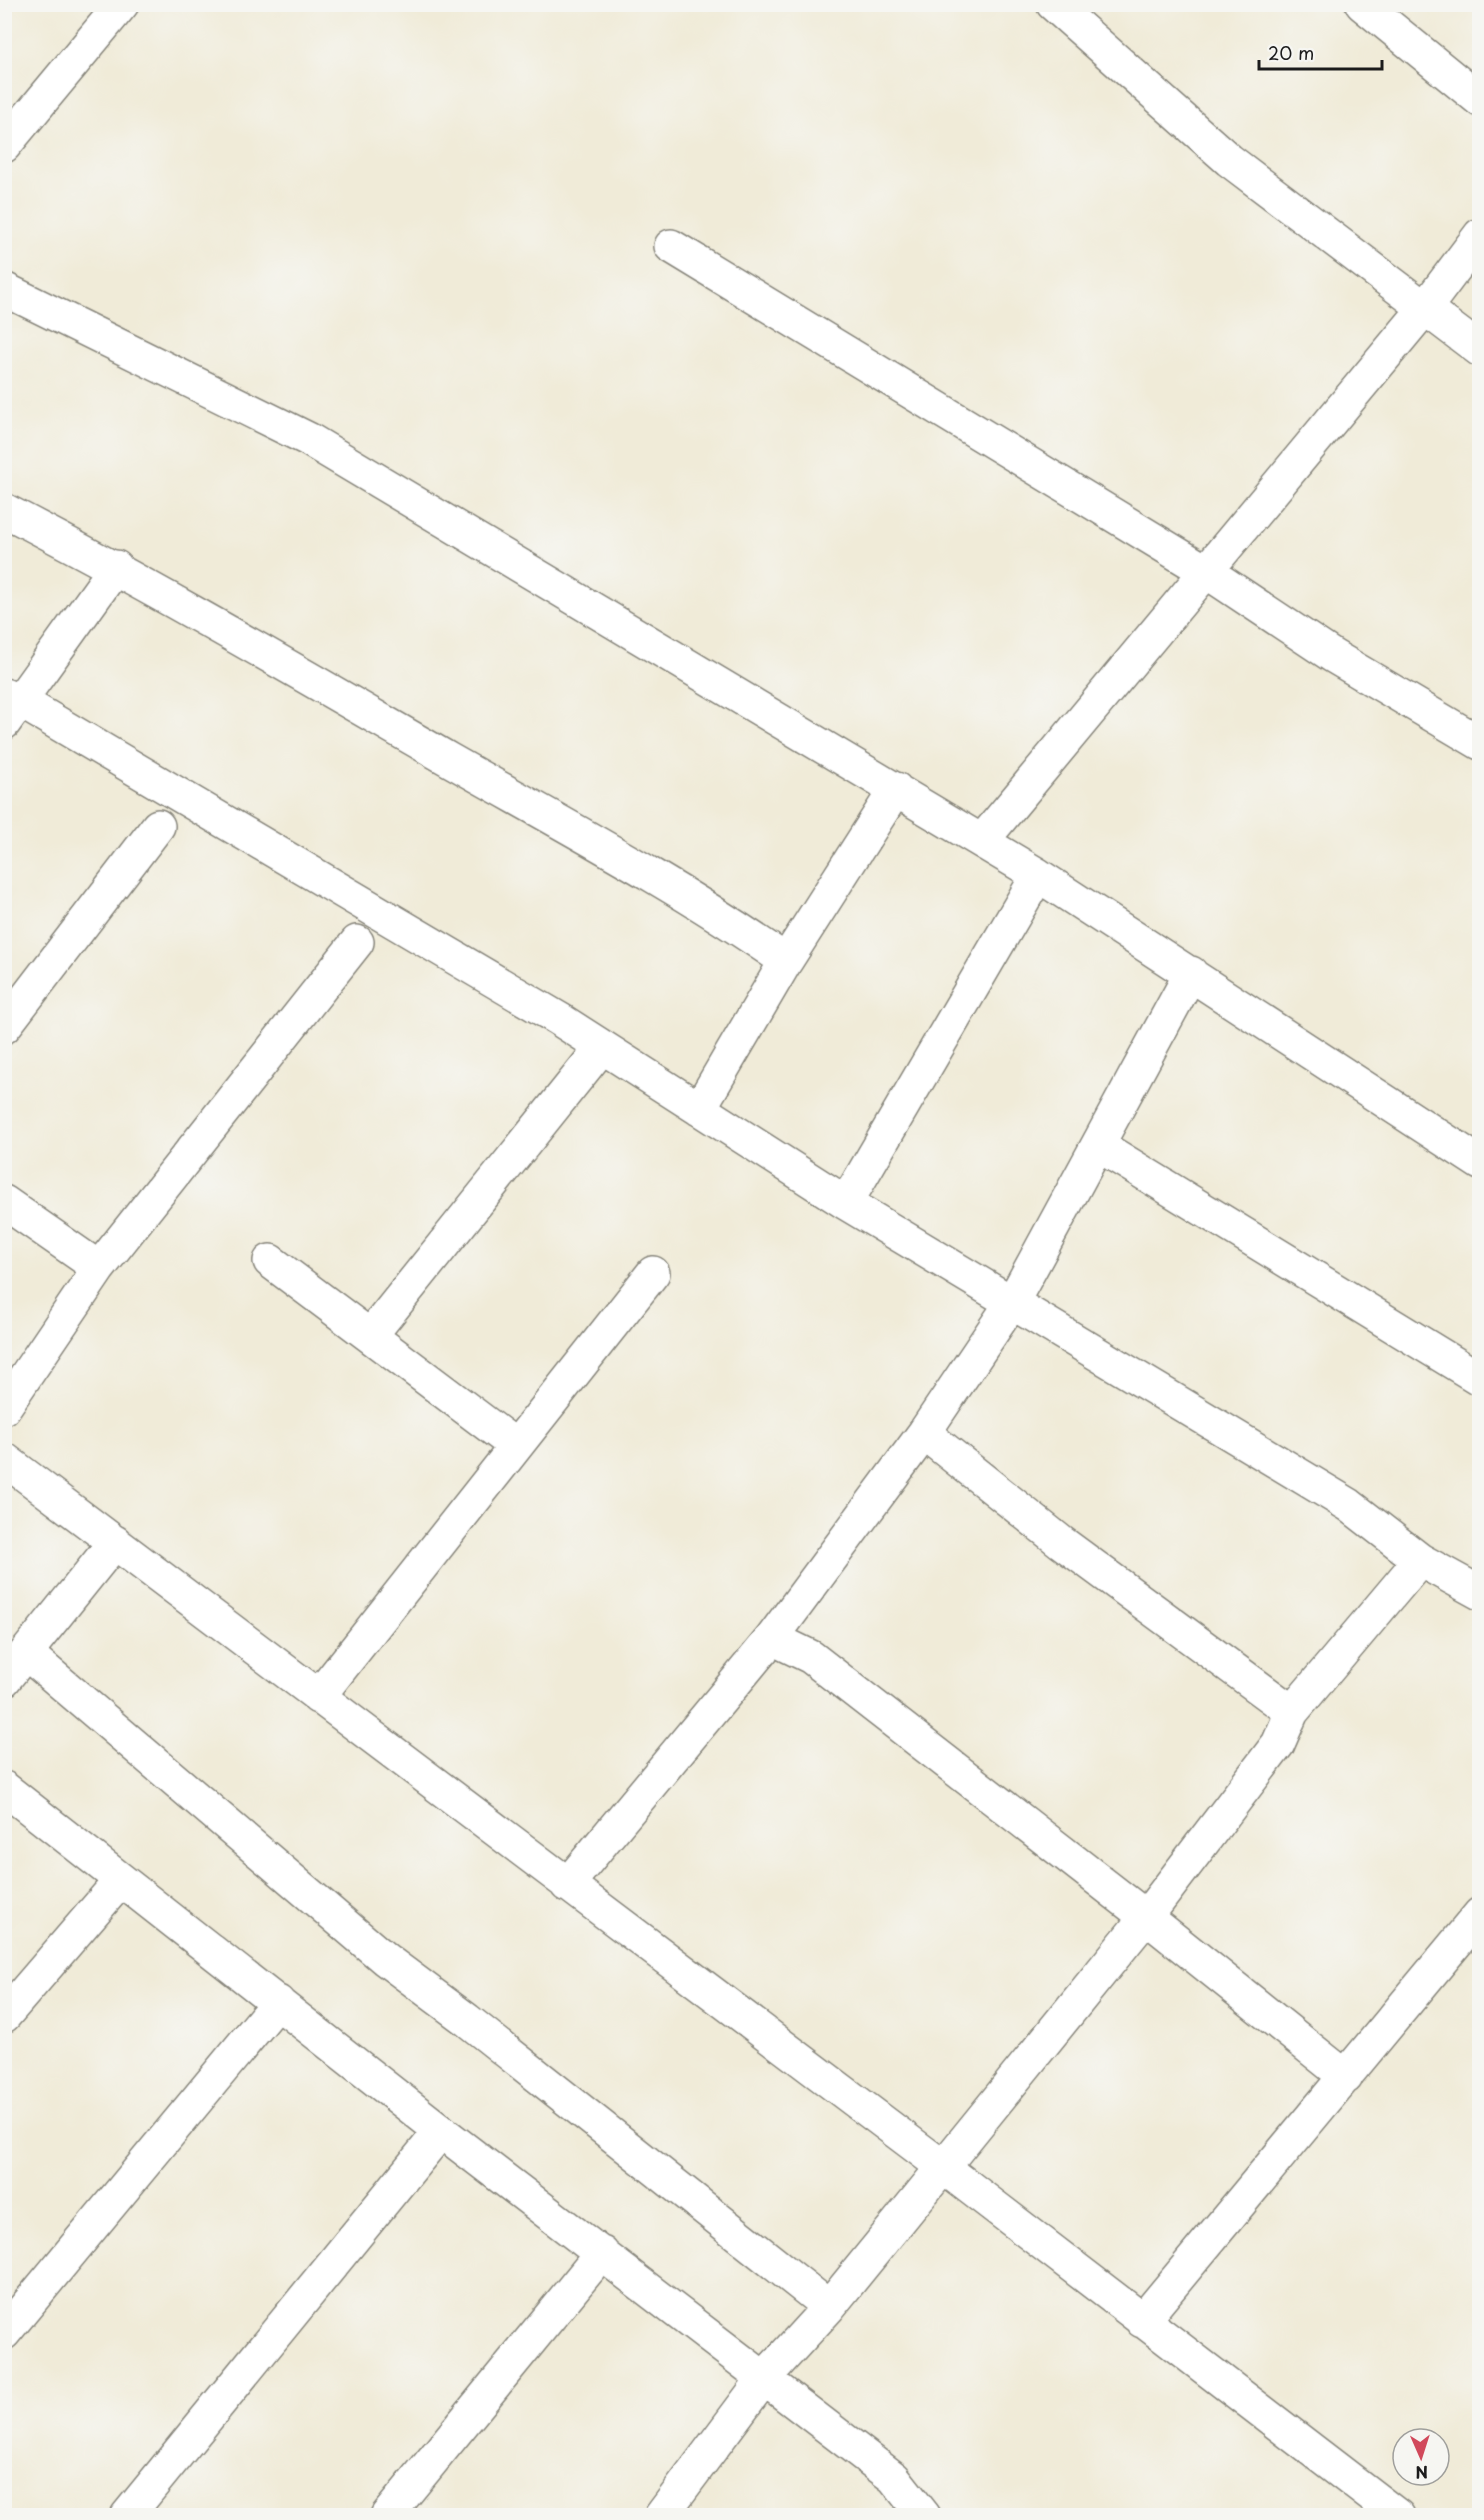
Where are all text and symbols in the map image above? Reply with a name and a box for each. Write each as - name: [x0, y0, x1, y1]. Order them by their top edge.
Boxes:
- scale bar: [1259, 33, 1382, 71]
- text: 20 m: [1268, 39, 1314, 66]
- north arrow: [1391, 2427, 1451, 2487]
- text: N: [1415, 2461, 1429, 2485]

